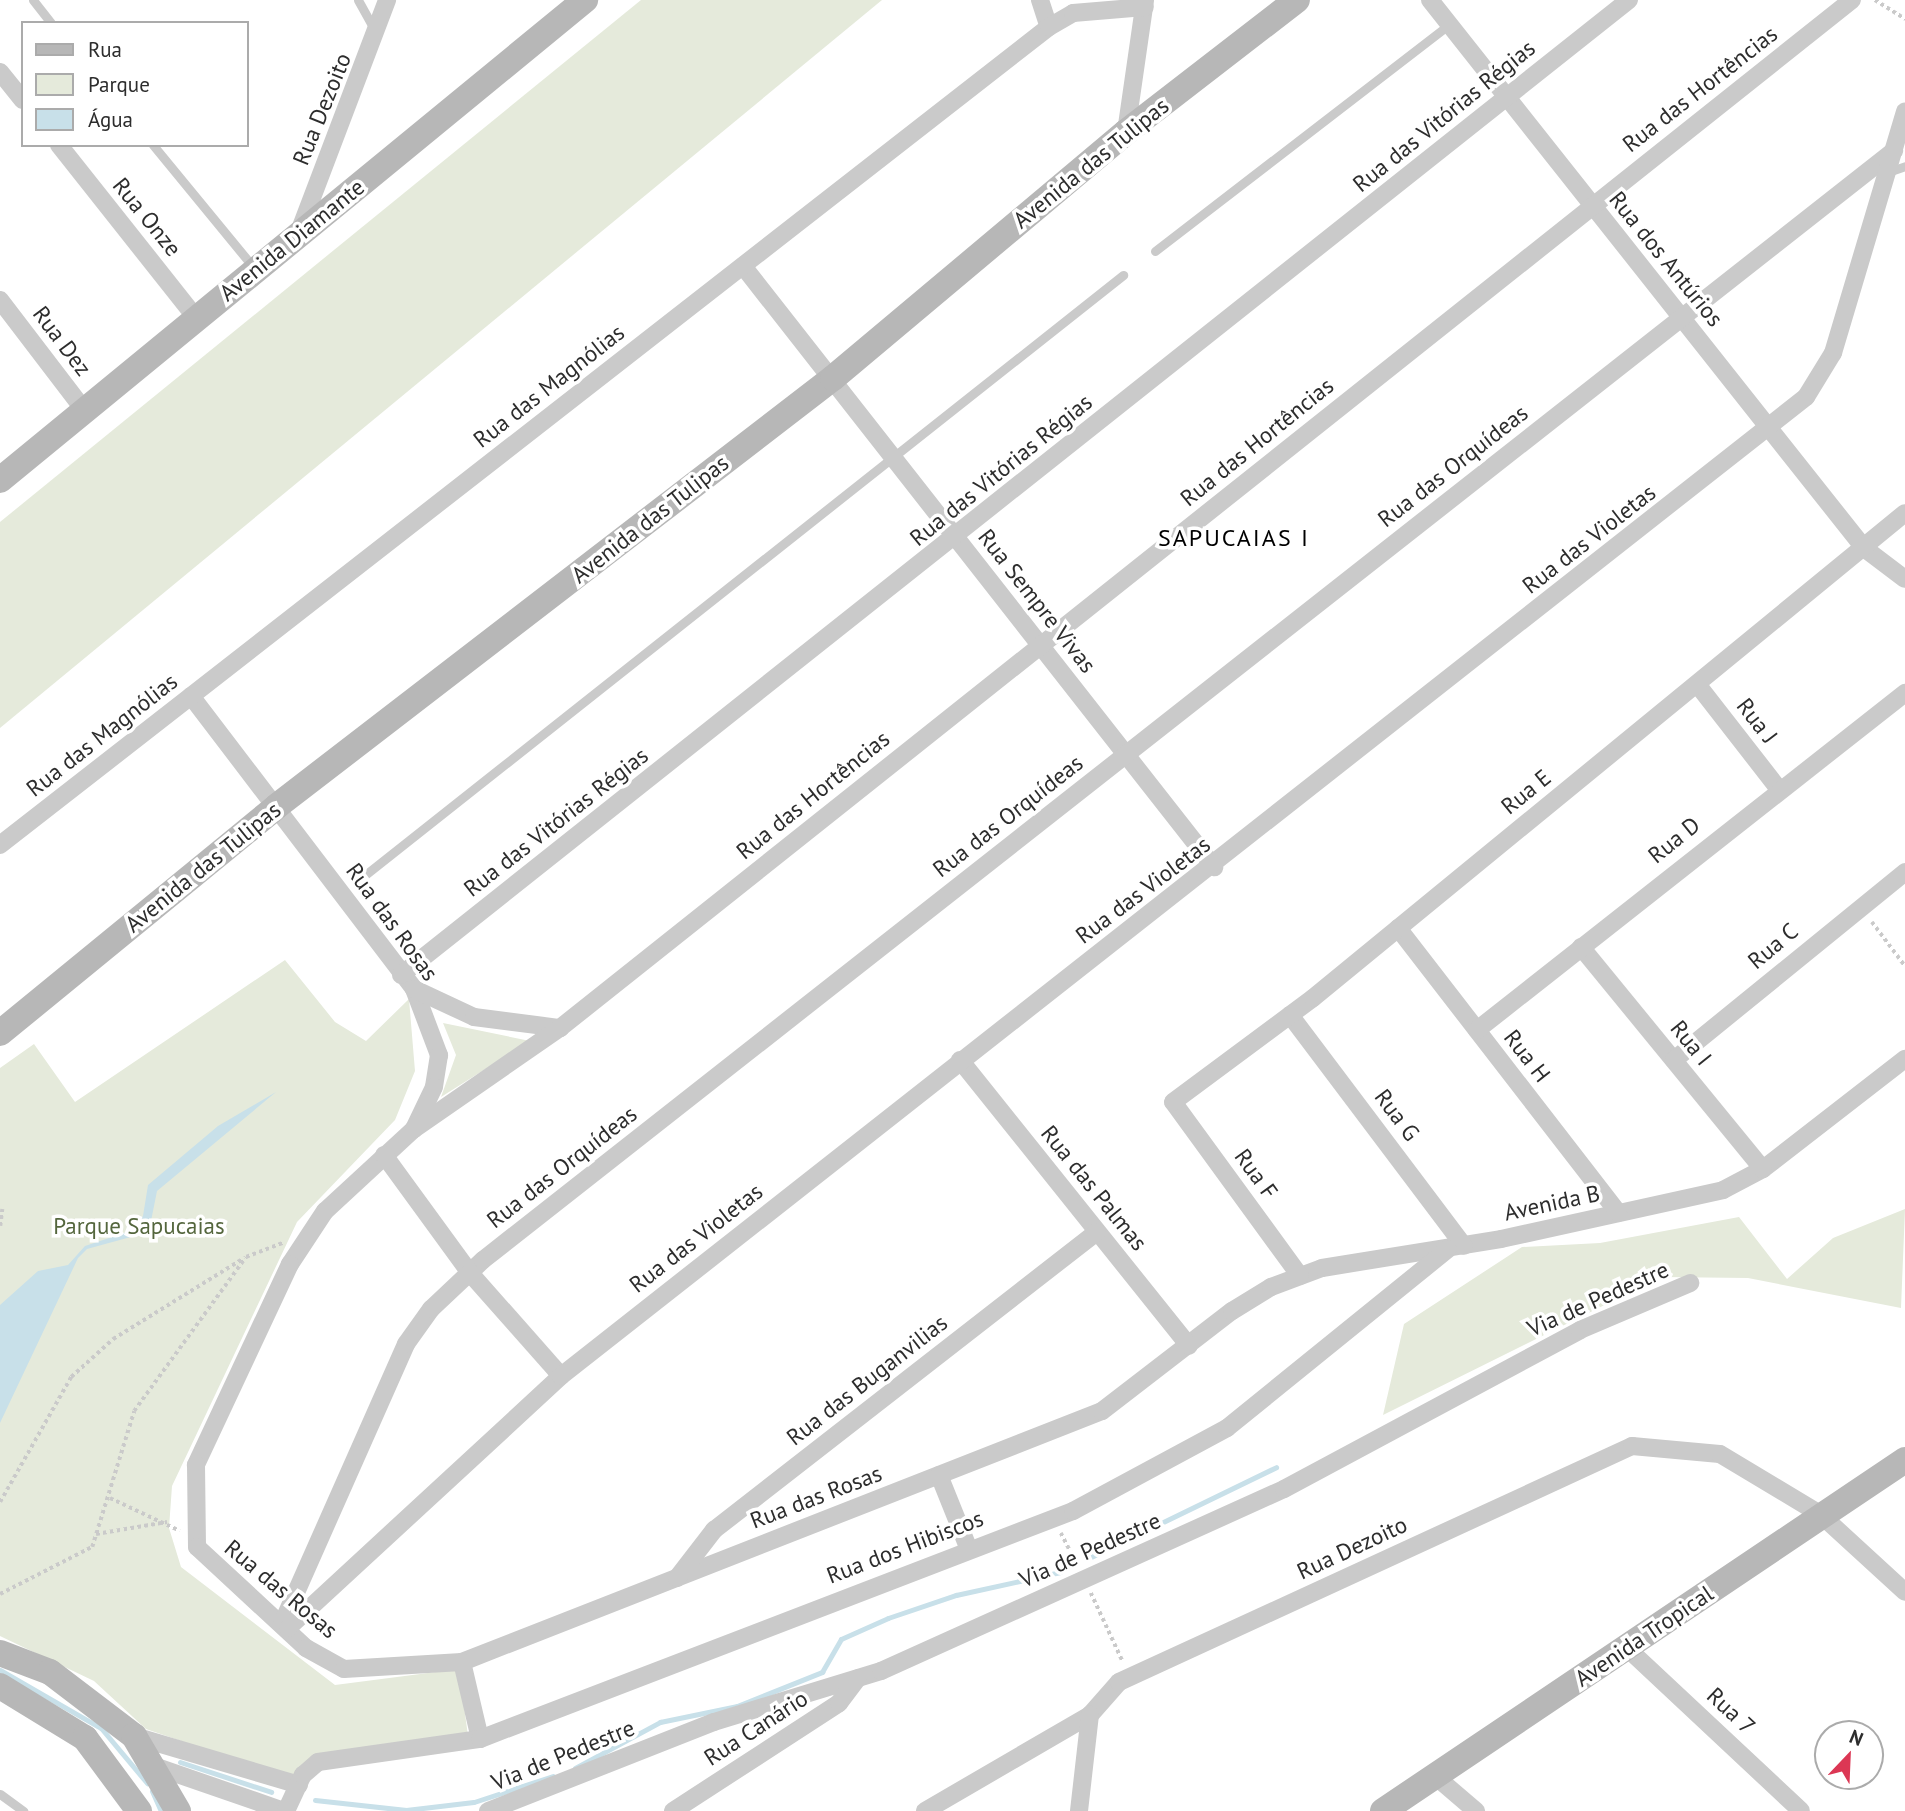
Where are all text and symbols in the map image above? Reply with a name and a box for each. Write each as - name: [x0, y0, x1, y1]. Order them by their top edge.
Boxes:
- street label: Rua das Hortências: [1617, 20, 1783, 158]
- legend: [21, 21, 248, 147]
- street label: Rua das Vitórias Régias: [1347, 34, 1541, 198]
- text: Rua: [88, 36, 122, 63]
- street label: Rua Dezoito: [287, 49, 357, 169]
- text: Parque: [88, 71, 150, 98]
- street label: Avenida das Tulipas: [1007, 92, 1175, 234]
- text: Água: [88, 106, 133, 133]
- street label: Rua Onze: [107, 172, 187, 262]
- street label: Avenida Diamante: [214, 173, 370, 307]
- street label: Rua dos Antúrios: [1603, 186, 1729, 332]
- street label: Rua Dez: [27, 301, 97, 381]
- street label: Rua das Magnólias: [468, 319, 630, 453]
- street label: Rua das Hortências: [1175, 372, 1339, 512]
- street label: Rua das Vitórias Régias: [904, 388, 1098, 552]
- street label: Rua das Orquídeas: [1373, 399, 1533, 533]
- street label: Avenida das Tulipas: [566, 449, 734, 589]
- street label: Rua das Violetas: [1517, 478, 1661, 600]
- street label: Rua Sempre Vivas: [972, 523, 1102, 679]
- district label: SAPUCAIAS I: [1159, 524, 1309, 552]
- street label: Rua das Magnólias: [21, 668, 183, 802]
- street label: Rua J: [1731, 693, 1783, 749]
- street label: Rua das Hortências: [731, 725, 895, 865]
- street label: Rua das Vitórias Régias: [458, 741, 654, 903]
- street label: Rua das Orquídeas: [928, 749, 1088, 883]
- street label: Rua E: [1496, 764, 1556, 820]
- street label: Avenida das Tulipas: [119, 796, 287, 938]
- street label: Rua D: [1643, 811, 1705, 869]
- street label: Rua das Violetas: [1070, 830, 1216, 950]
- street label: Rua das Rosas: [340, 858, 444, 986]
- street label: Rua C: [1742, 917, 1804, 975]
- street label: Rua I: [1665, 1015, 1717, 1071]
- street label: Rua H: [1498, 1024, 1556, 1088]
- street label: Rua G: [1369, 1084, 1425, 1146]
- street label: Rua das Orquídeas: [482, 1100, 642, 1234]
- street label: Rua das Palmas: [1035, 1120, 1153, 1256]
- street label: Rua F: [1229, 1144, 1283, 1204]
- street label: Rua das Violetas: [624, 1177, 768, 1299]
- street label: Avenida B: [1502, 1179, 1602, 1227]
- park label: Parque Sapucaias: [53, 1212, 225, 1240]
- street label: Via de Pedestre: [1523, 1256, 1673, 1342]
- street label: Rua das Buganvilias: [781, 1309, 953, 1451]
- street label: Rua das Rosas: [746, 1459, 886, 1535]
- street label: Rua dos Hibiscos: [823, 1504, 987, 1590]
- street label: Via de Pedestre: [1015, 1507, 1165, 1593]
- street label: Rua Dezoito: [1293, 1511, 1411, 1585]
- street label: Rua das Rosas: [219, 1534, 343, 1644]
- street label: Avenida Tropical: [1569, 1579, 1719, 1693]
- street label: Rua 7: [1701, 1682, 1761, 1740]
- street label: Rua Canário: [699, 1684, 813, 1772]
- street label: Via de Pedestre: [487, 1714, 639, 1796]
- north arrow: [1814, 1720, 1884, 1790]
- text: N: [1846, 1724, 1867, 1751]

